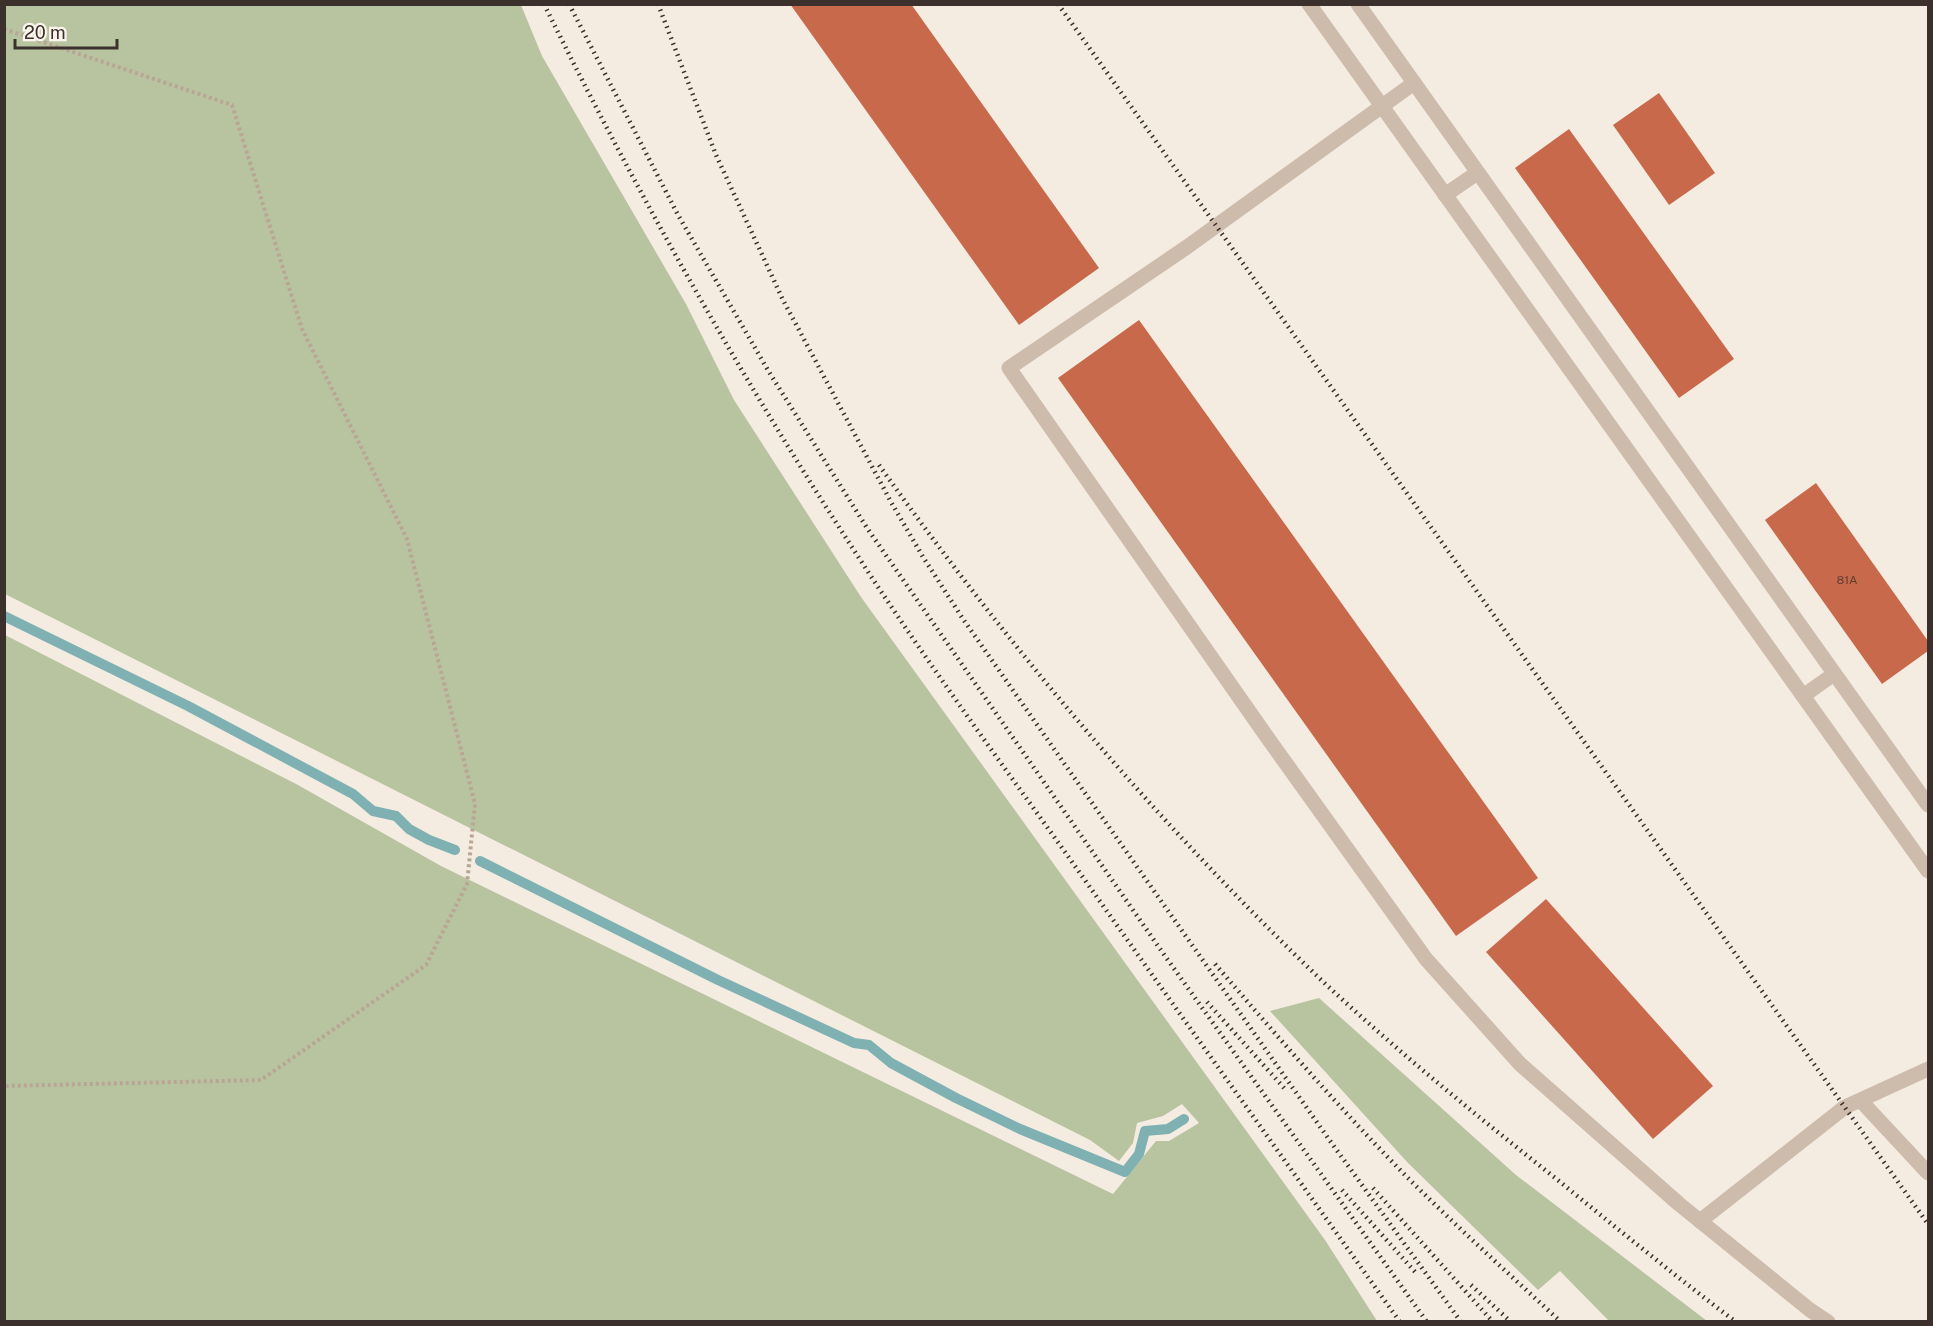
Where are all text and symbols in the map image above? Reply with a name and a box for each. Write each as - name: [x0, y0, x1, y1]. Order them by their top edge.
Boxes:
- scale bar: [15, 12, 117, 50]
- text: 20 m: [24, 22, 66, 43]
- house number: 81A: [1836, 573, 1858, 587]

